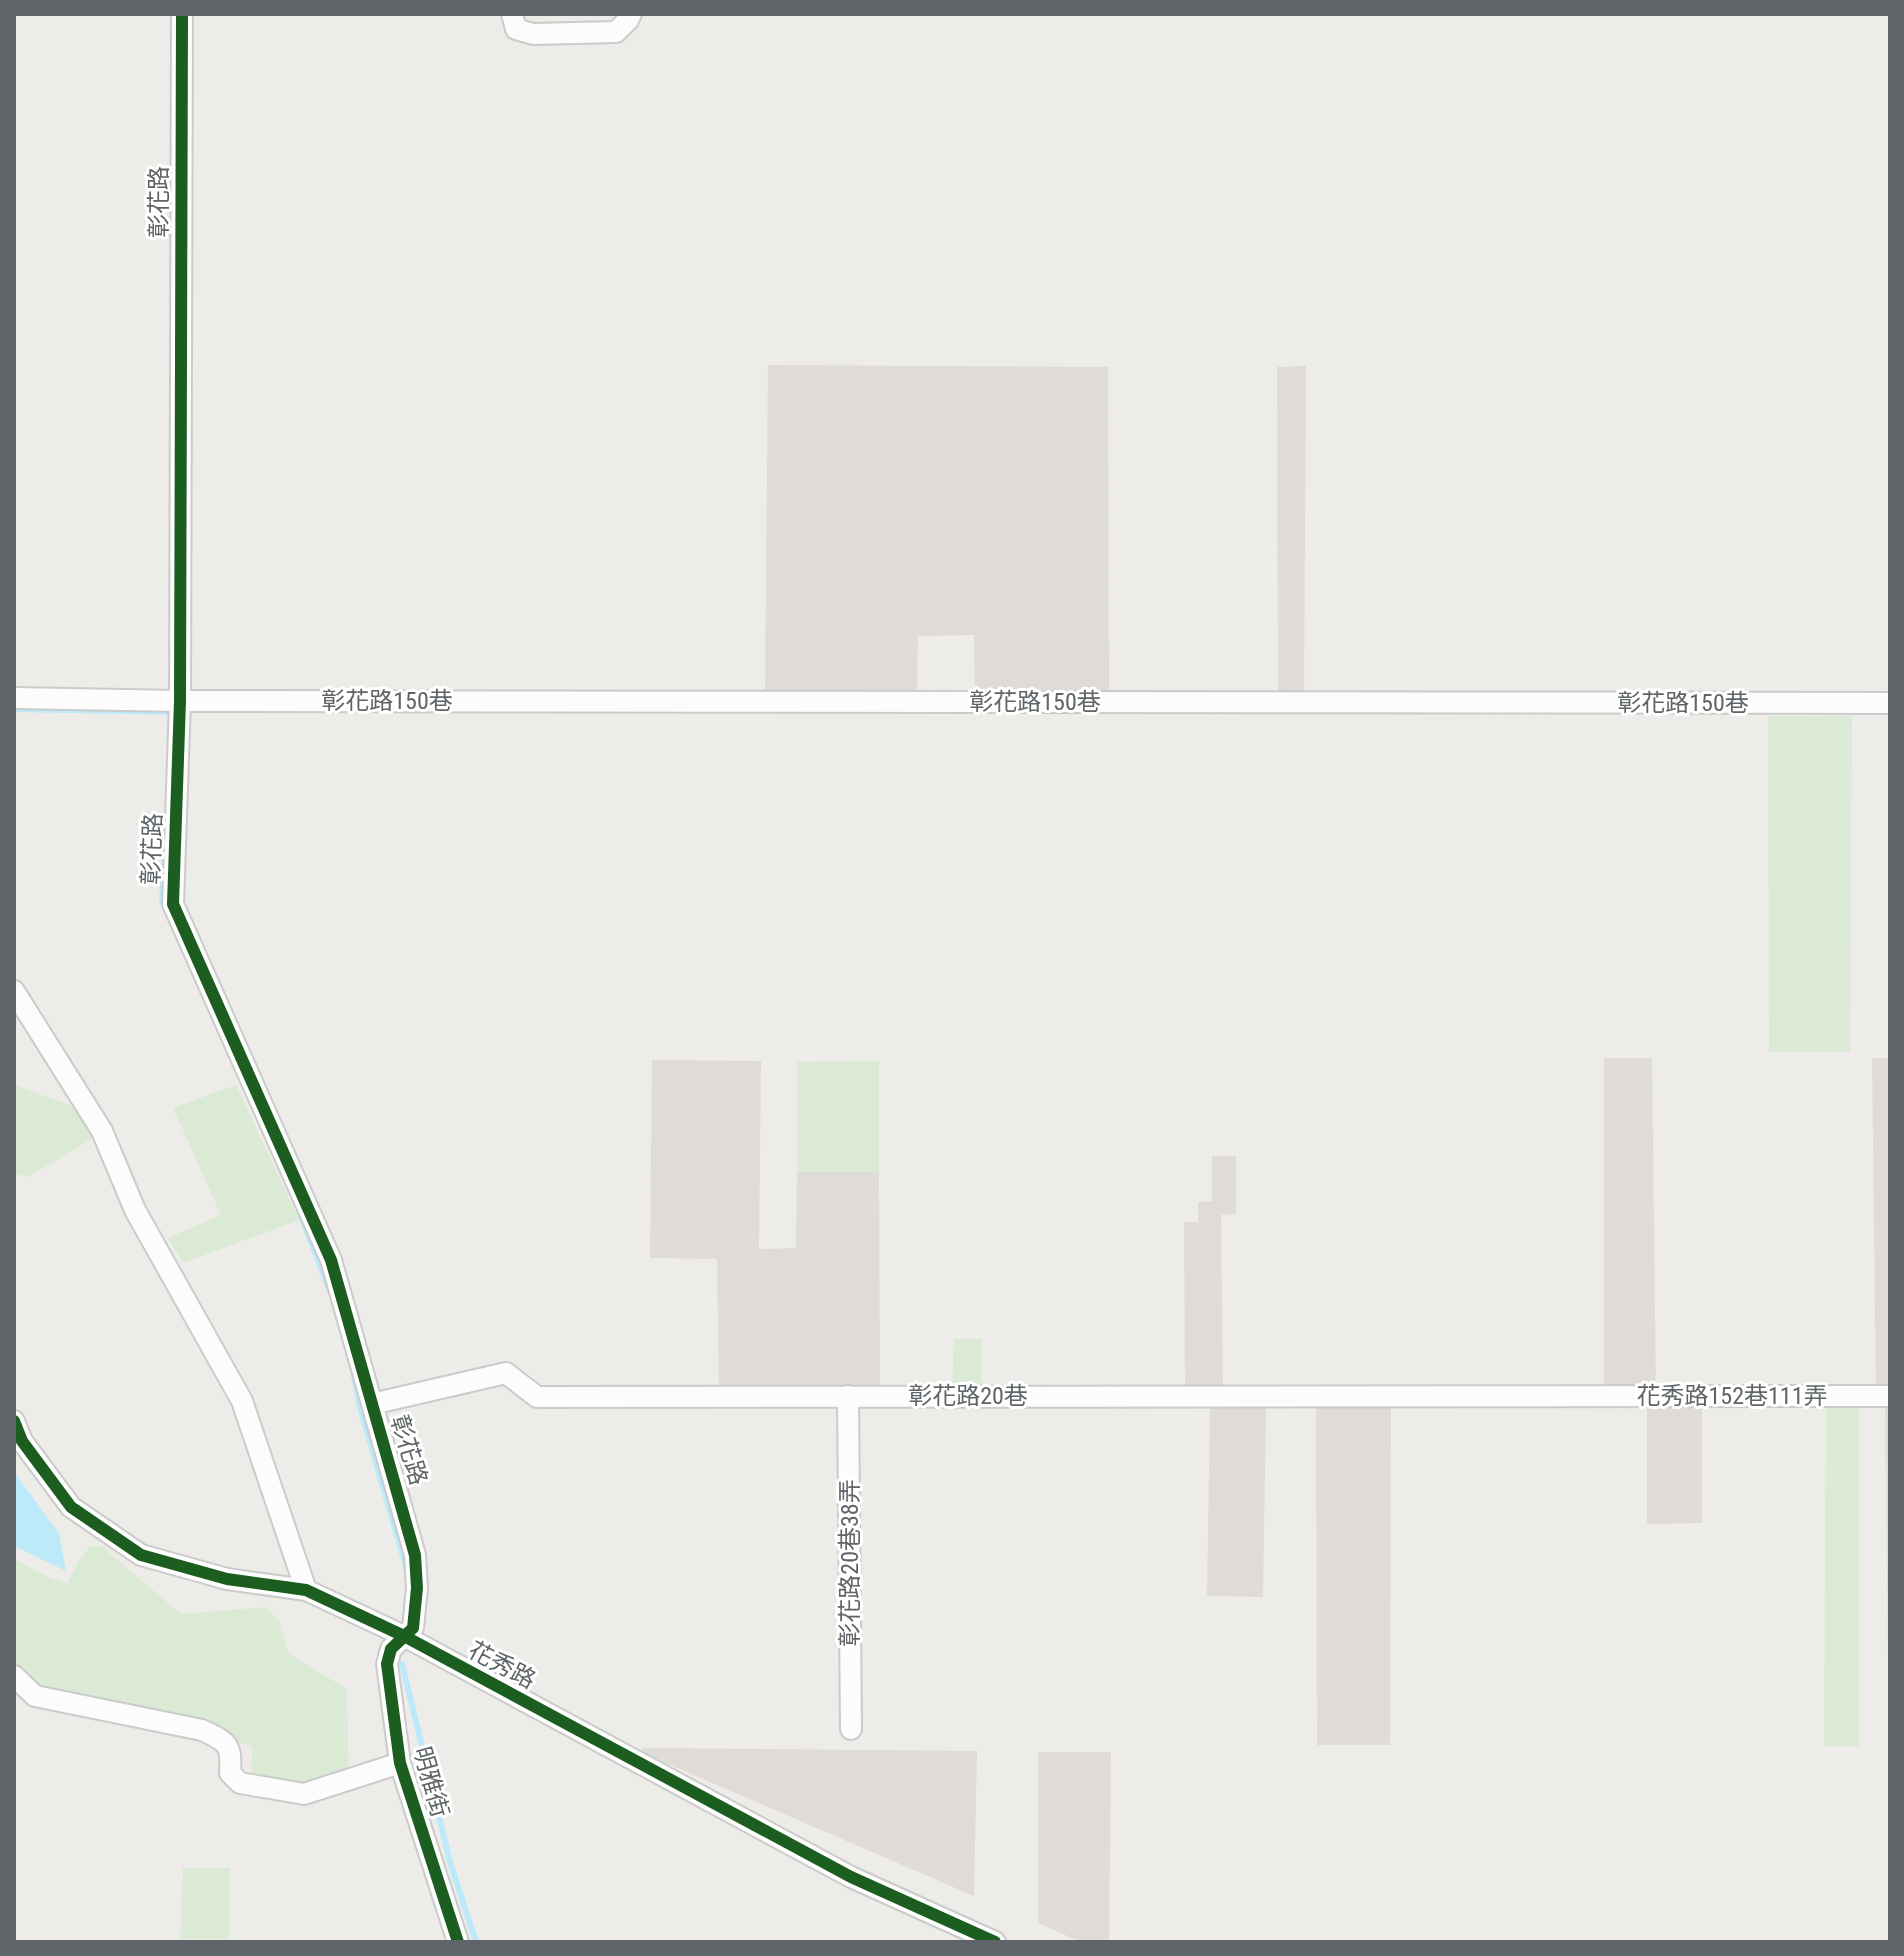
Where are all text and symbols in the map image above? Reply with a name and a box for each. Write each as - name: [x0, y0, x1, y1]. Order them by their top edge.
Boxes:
- street label: 彰花路: [145, 166, 173, 238]
- street label: 彰花路150巷: [321, 687, 453, 715]
- street label: 彰花路150巷: [969, 688, 1101, 716]
- street label: 彰花路150巷: [1617, 689, 1749, 717]
- street label: 彰花路: [137, 813, 167, 885]
- street label: 彰花路20巷: [908, 1382, 1028, 1410]
- street label: 花秀路152巷111弄: [1636, 1382, 1828, 1410]
- street label: 彰花路: [385, 1411, 433, 1489]
- street label: 彰花路20巷38弄: [836, 1479, 864, 1647]
- street label: 花秀路: [464, 1636, 540, 1694]
- street label: 明雅街: [408, 1744, 454, 1820]

